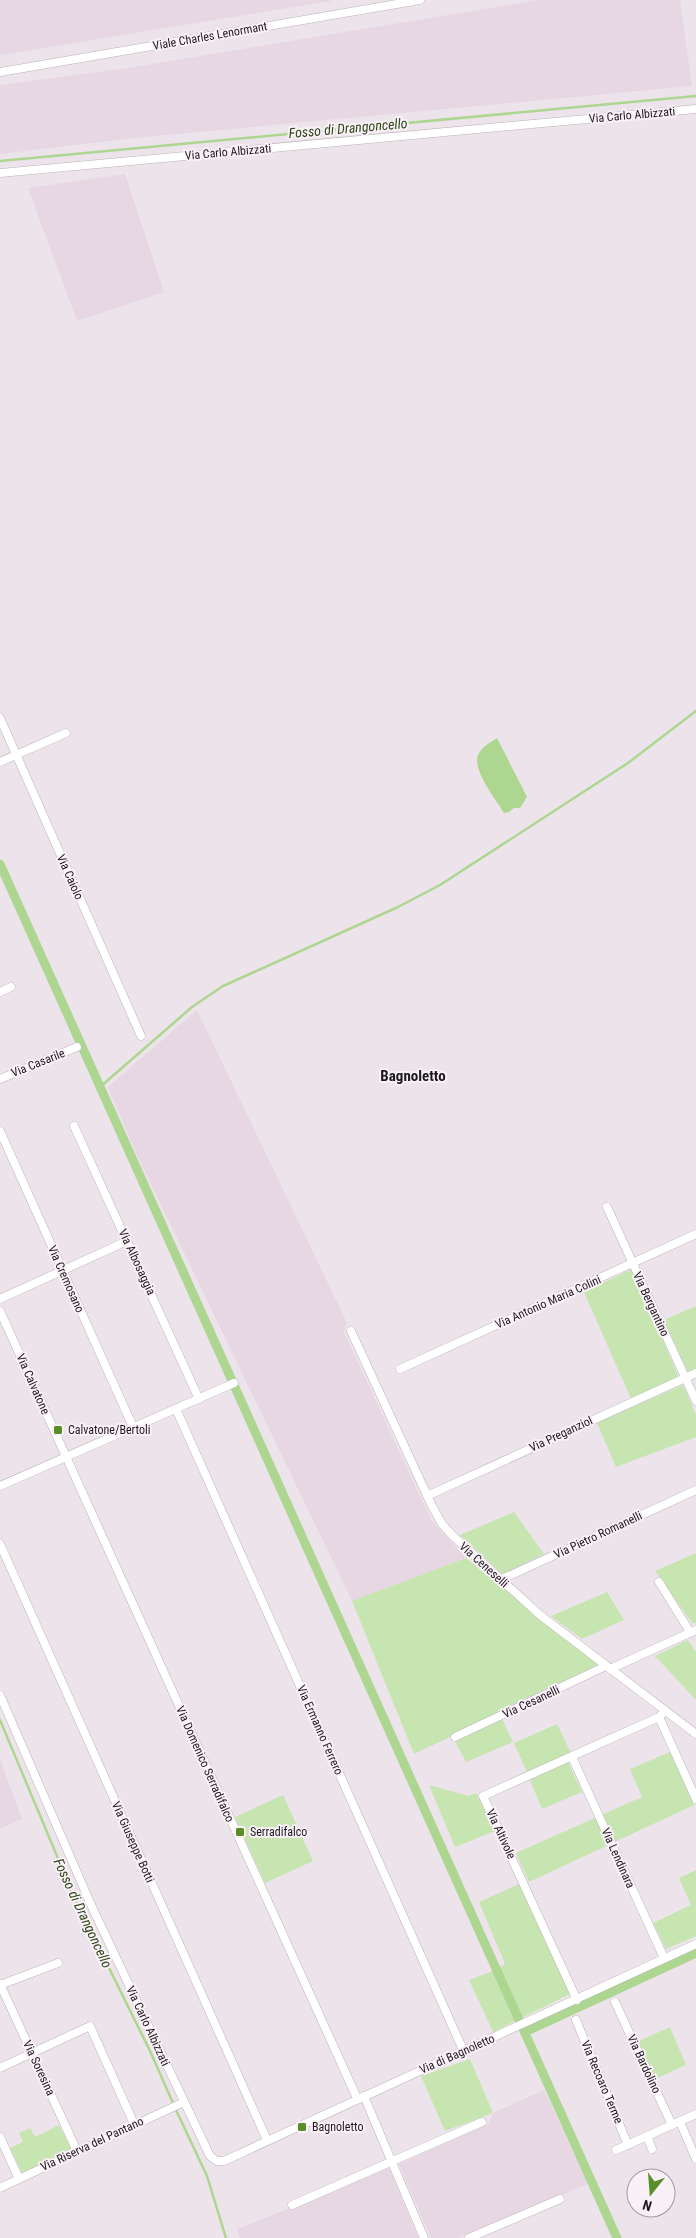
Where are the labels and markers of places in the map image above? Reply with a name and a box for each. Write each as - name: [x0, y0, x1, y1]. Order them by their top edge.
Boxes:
- place label: Calvatone/Bertoli: [68, 1423, 151, 1437]
- marker: Calvatone/Bertoli: [52, 1424, 64, 1436]
- place label: Serradifalco: [250, 1825, 307, 1839]
- marker: Serradifalco: [234, 1826, 246, 1838]
- place label: Bagnoletto: [312, 2120, 363, 2134]
- marker: Bagnoletto: [296, 2121, 308, 2133]

